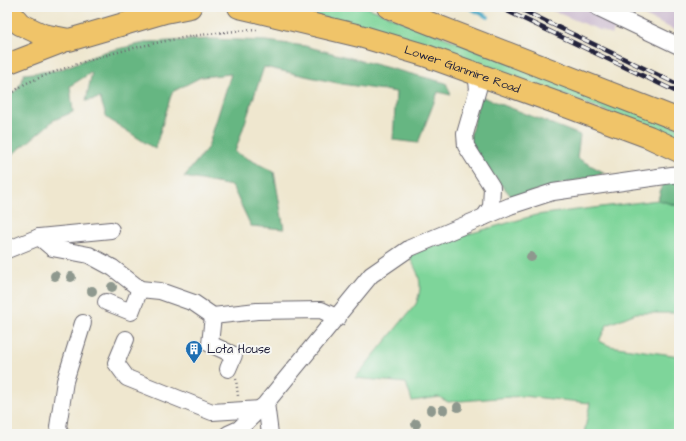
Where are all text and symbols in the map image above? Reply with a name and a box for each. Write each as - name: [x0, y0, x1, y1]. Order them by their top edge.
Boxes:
- street label: Lower Glanmire Road: [402, 41, 523, 97]
- building icon: Lota House: [184, 339, 204, 364]
- place label: Lota House: [207, 341, 271, 358]

